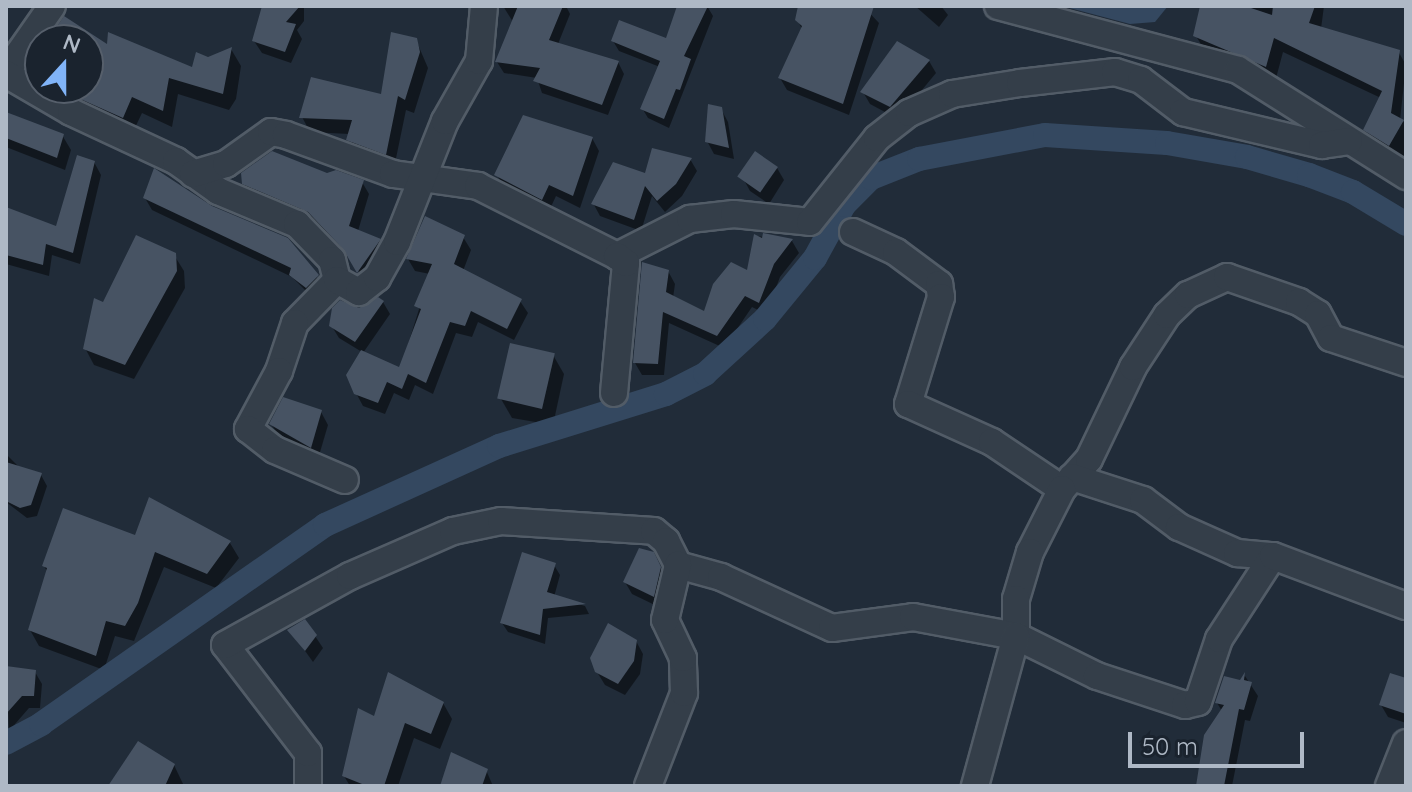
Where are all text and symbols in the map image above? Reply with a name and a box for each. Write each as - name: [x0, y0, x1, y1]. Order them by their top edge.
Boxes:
- north arrow: [24, 24, 104, 104]
- text: N: [59, 27, 84, 59]
- scale bar: [1132, 716, 1308, 766]
- text: 50 m: [1142, 731, 1198, 761]

